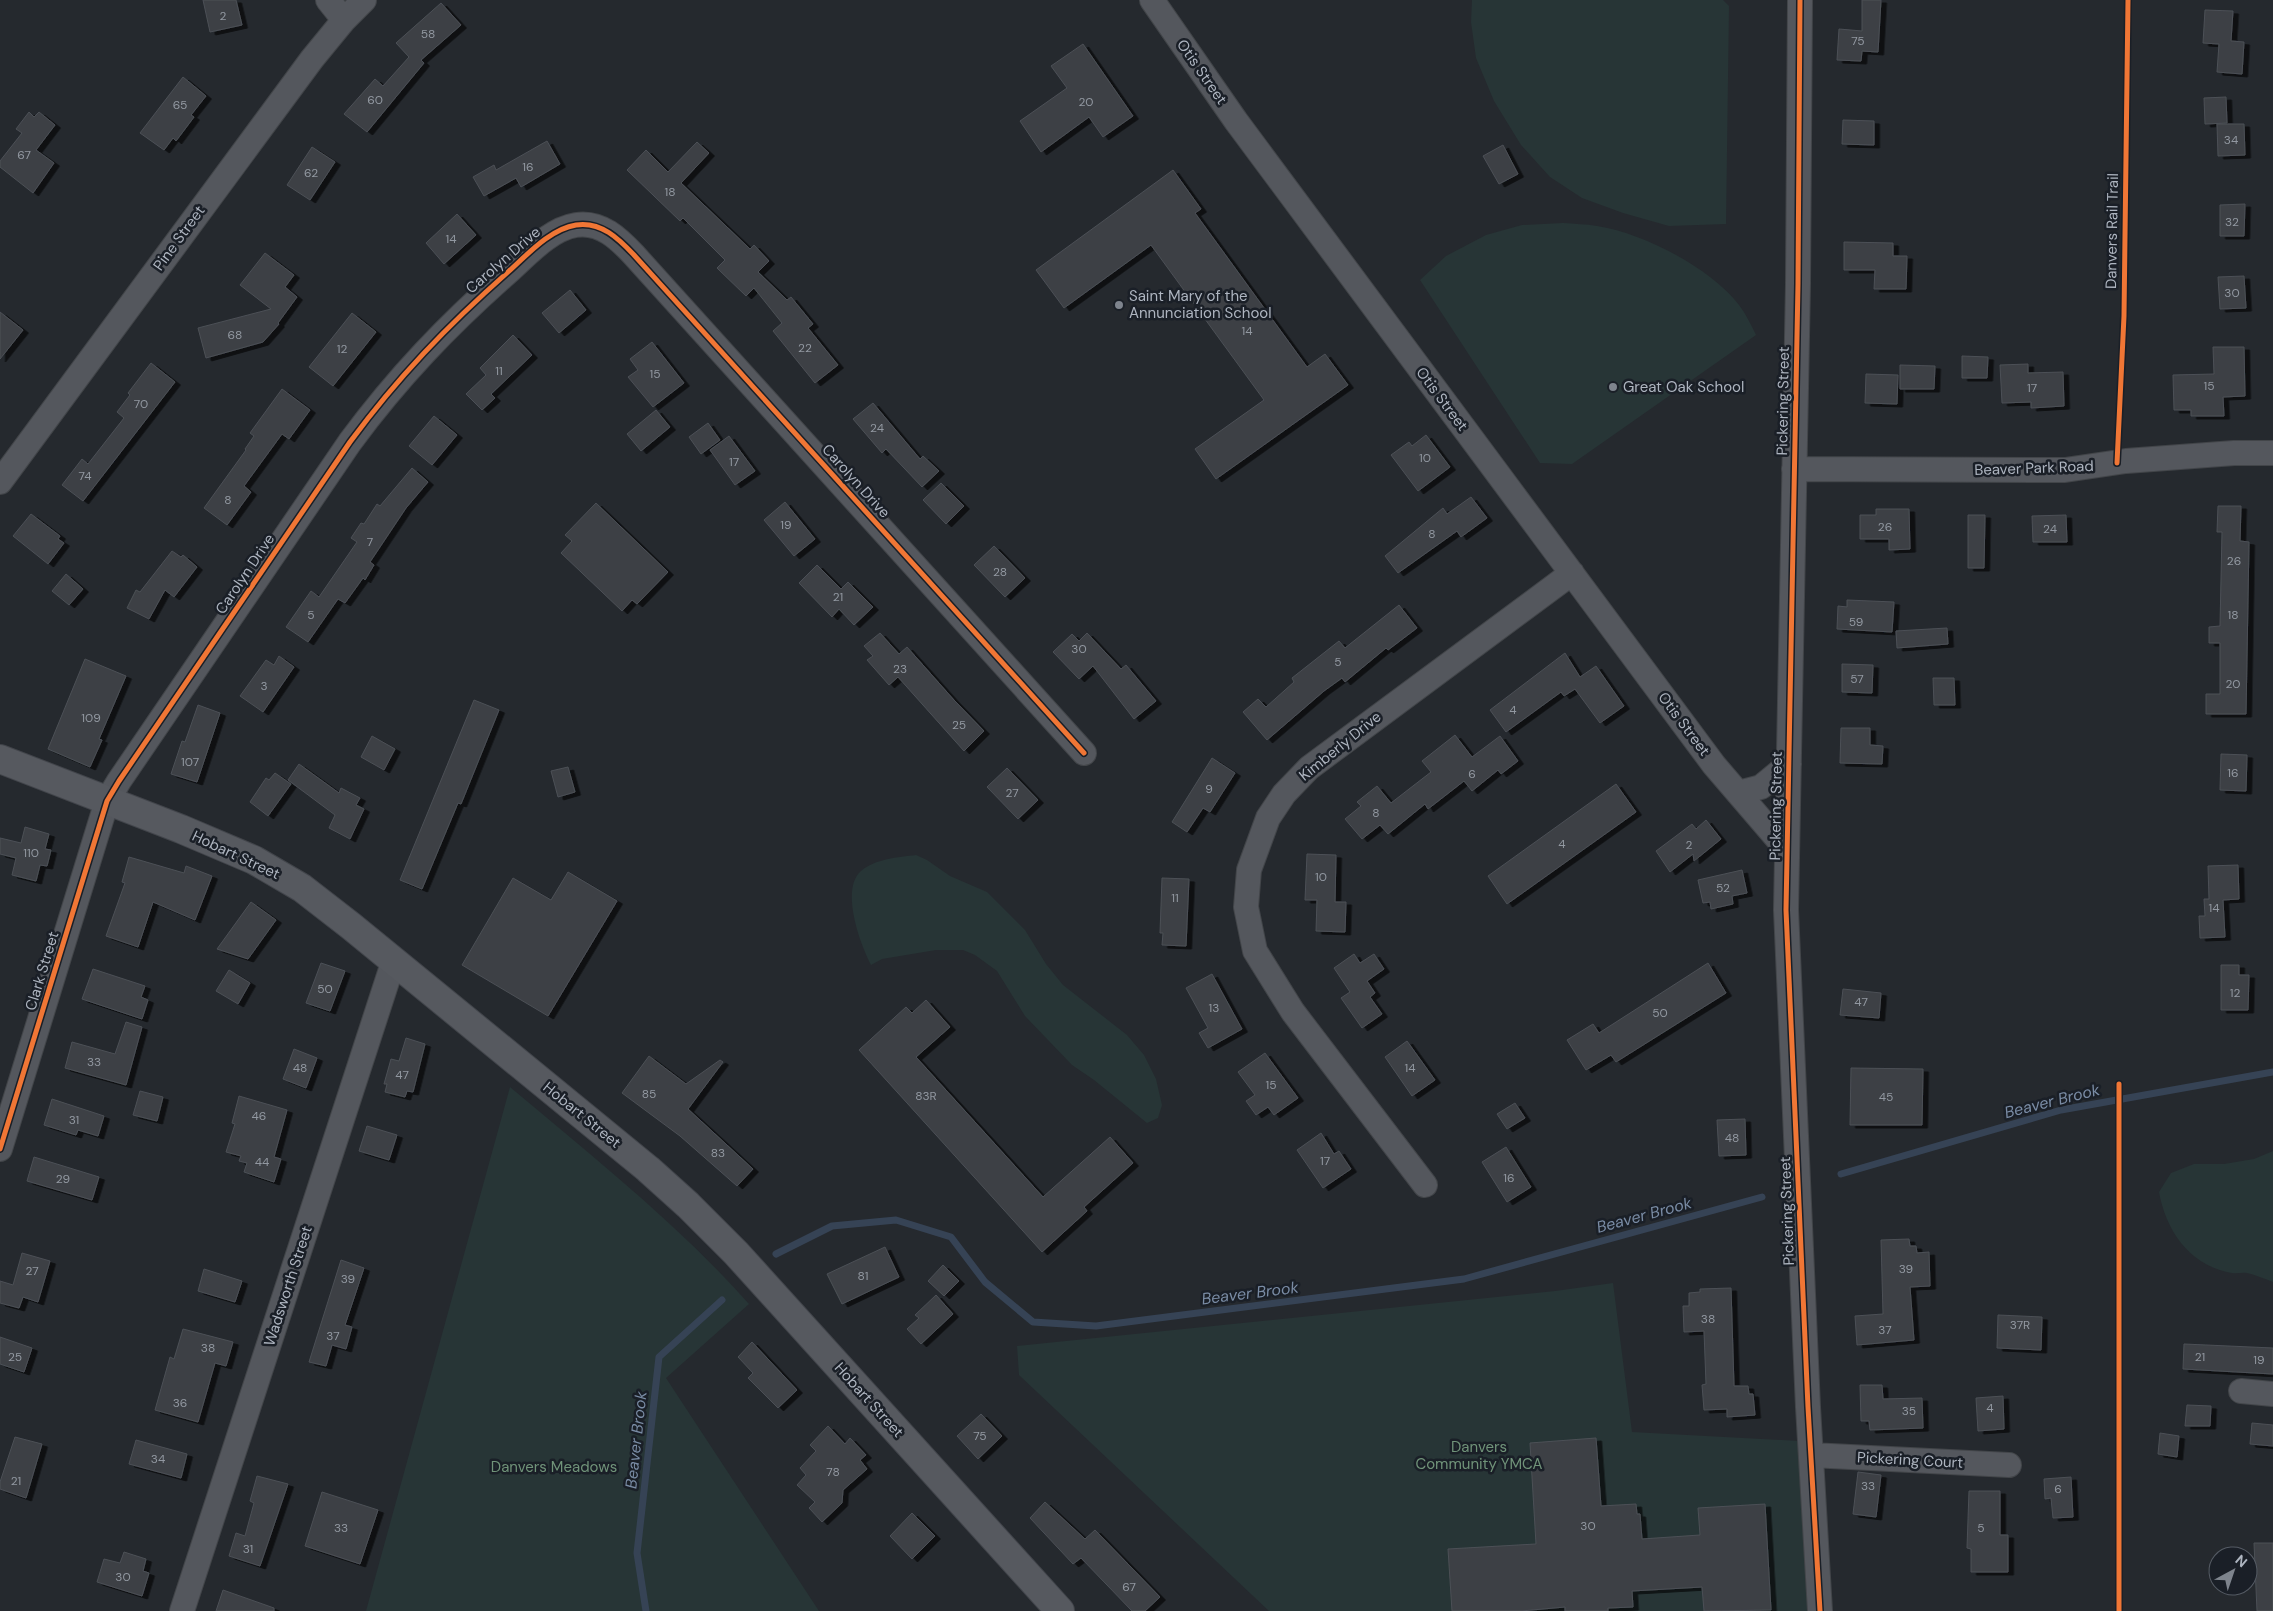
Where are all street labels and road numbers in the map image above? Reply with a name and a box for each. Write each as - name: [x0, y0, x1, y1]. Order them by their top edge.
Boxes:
- street label: Otis Street: [1172, 35, 1232, 109]
- street label: Danvers Rail Trail: [2101, 173, 2123, 289]
- street label: Pine Street: [149, 201, 209, 275]
- street label: Carolyn Drive: [461, 222, 545, 298]
- street label: Pickering Street: [1772, 346, 1794, 456]
- street label: Otis Street: [1411, 363, 1473, 435]
- street label: Carolyn Drive: [817, 440, 895, 522]
- street label: Beaver Park Road: [1974, 456, 2094, 480]
- street label: Carolyn Drive: [211, 530, 279, 618]
- street label: Otis Street: [1653, 688, 1715, 760]
- street label: Kimberly Drive: [1295, 707, 1385, 785]
- street label: Pickering Street: [1765, 751, 1787, 861]
- street label: Hobart Street: [189, 826, 283, 884]
- street label: Clark Street: [20, 929, 64, 1013]
- street label: Hobart Street: [539, 1077, 625, 1153]
- street label: Pickering Street: [1775, 1156, 1799, 1266]
- street label: Wadsworth Street: [259, 1223, 317, 1349]
- street label: Hobart Street: [830, 1358, 908, 1442]
- street label: Pickering Court: [1856, 1447, 1964, 1473]

